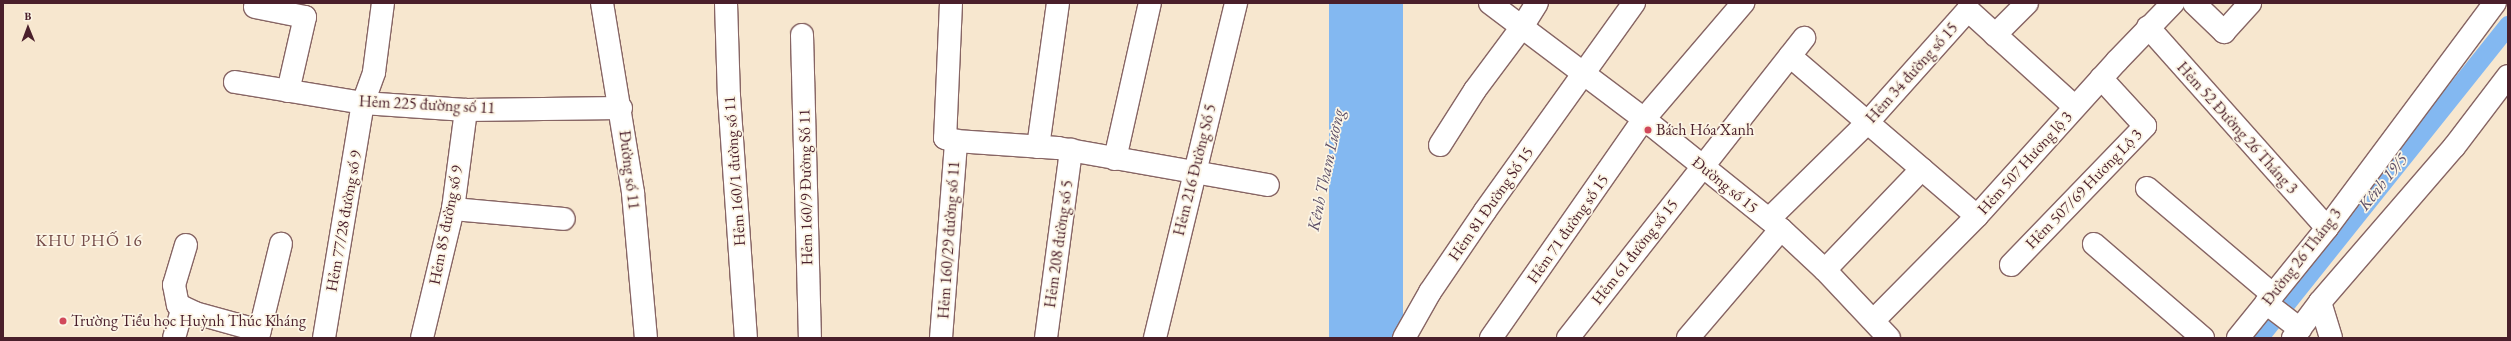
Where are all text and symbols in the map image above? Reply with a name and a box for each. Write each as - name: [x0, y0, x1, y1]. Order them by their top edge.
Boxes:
- north arrow: [8, 8, 48, 48]
- text: B: [24, 9, 31, 23]
- street label: Hẻm 34 đường số 15: [1862, 19, 1962, 127]
- street label: Hẻm 52 Đường 26 Tháng 3: [2173, 58, 2301, 198]
- street label: Hẻm 225 đường số 11: [358, 92, 496, 118]
- street label: Hẻm 160/1 đường số 11: [720, 95, 750, 247]
- street label: Hẻm 216 Đường Số 5: [1169, 102, 1221, 238]
- water label: Kênh Tham Lương: [1303, 107, 1349, 233]
- street label: Hẻm 507 Hương lộ 3: [1974, 107, 2076, 219]
- street label: Hẻm 160/9 Đường Số 11: [795, 108, 817, 266]
- place label: Bách Hóa Xanh: [1656, 120, 1754, 140]
- marker: Bách Hóa Xanh: [1643, 125, 1653, 135]
- street label: Hẻm 507/69 Hương Lộ 3: [2022, 125, 2146, 253]
- street label: Đường số 11: [615, 129, 643, 211]
- street label: Hẻm 81 Đường Số 15: [1444, 143, 1538, 265]
- street label: Hẻm 77/28 đường số 9: [322, 149, 366, 293]
- water label: Kênh 19/5: [2354, 149, 2412, 215]
- street label: Đường số 15: [1688, 153, 1762, 217]
- street label: Hẻm 160/29 đường số 11: [934, 160, 964, 320]
- street label: Hẻm 85 đường số 9: [425, 164, 467, 286]
- street label: Hẻm 71 đường số 15: [1523, 171, 1613, 287]
- street label: Hẻm 208 đường số 5: [1041, 179, 1077, 309]
- street label: Hẻm 61 đường số 15: [1588, 195, 1682, 309]
- street label: Đường 26 Tháng 3: [2258, 205, 2346, 309]
- district label: KHU PHỐ 16: [35, 231, 143, 251]
- place label: Trường Tiểu học Huỳnh Thúc Kháng: [71, 311, 306, 331]
- marker: Trường Tiểu học Huỳnh Thúc Kháng: [58, 316, 68, 326]

